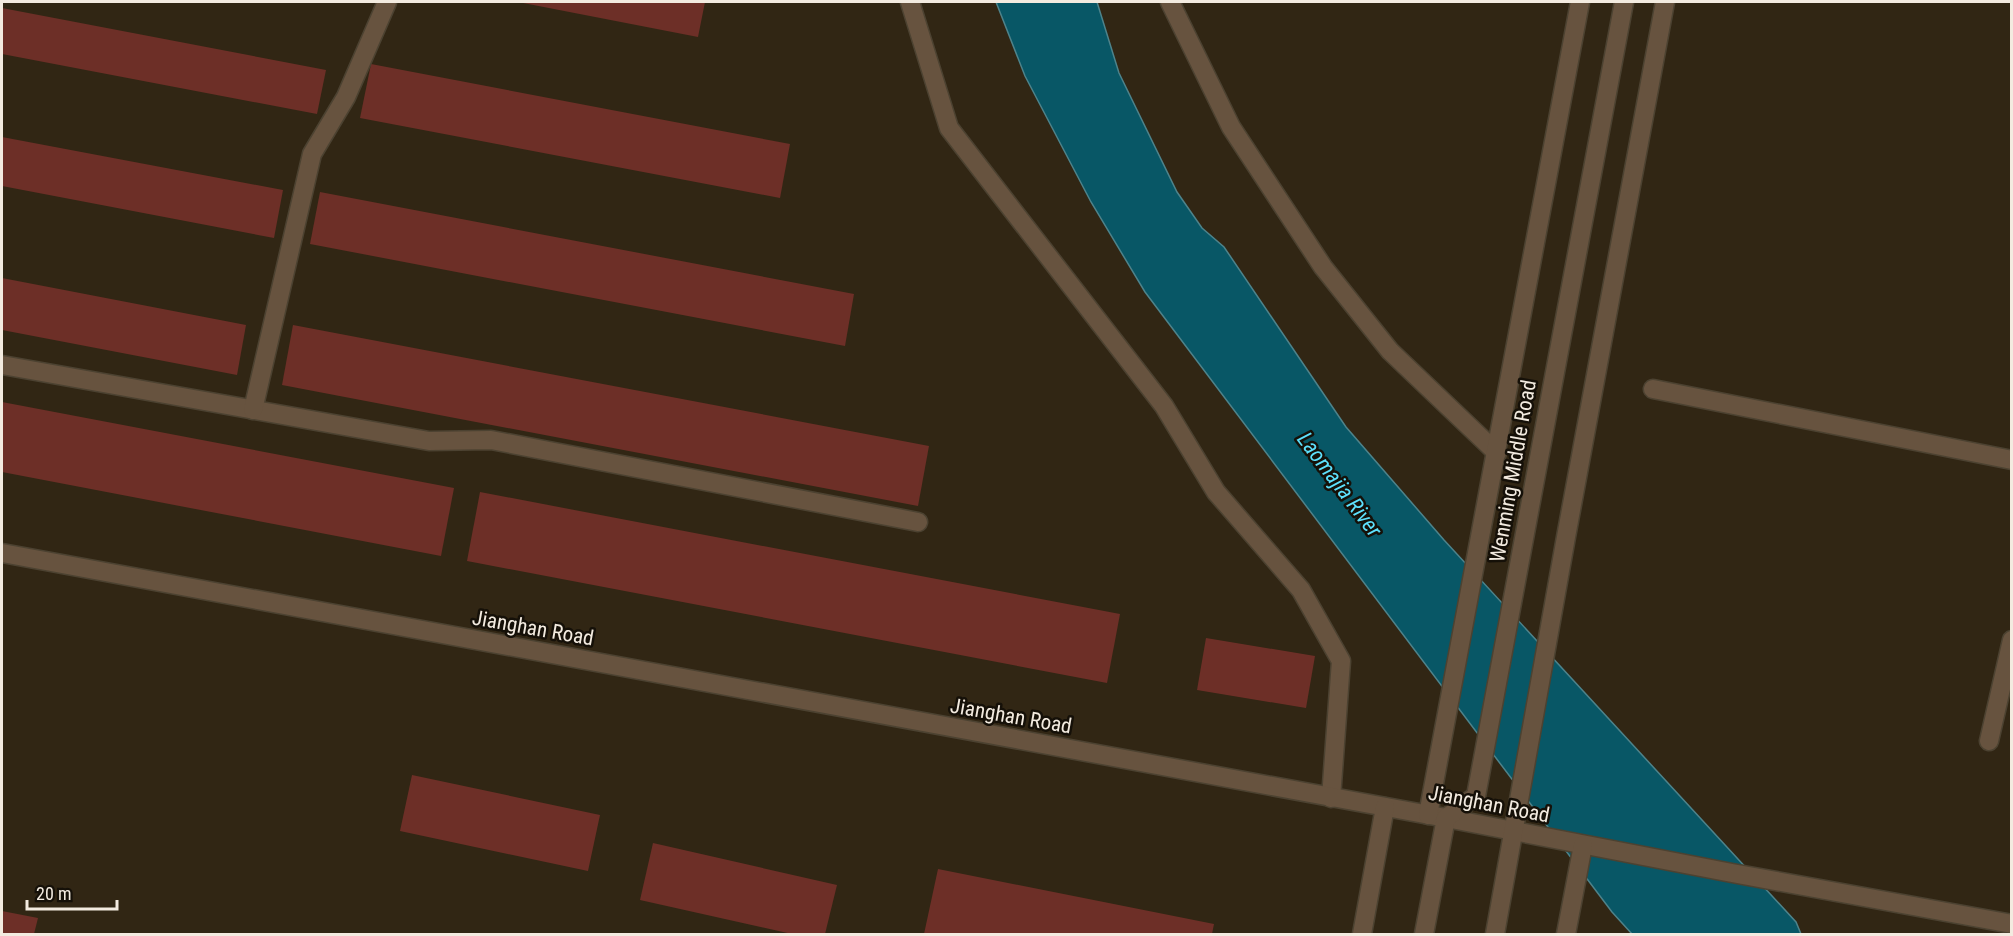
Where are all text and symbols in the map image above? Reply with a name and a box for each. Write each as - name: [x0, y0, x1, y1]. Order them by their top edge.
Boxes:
- street label: Wenming Middle Road: [1485, 378, 1541, 564]
- water label: Laomajia River: [1292, 427, 1387, 542]
- street label: Jianghan Road: [470, 606, 596, 650]
- street label: Jianghan Road: [948, 694, 1074, 738]
- street label: Jianghan Road: [1426, 780, 1552, 828]
- scale bar: [27, 873, 117, 911]
- text: 20 m: [36, 883, 71, 904]

